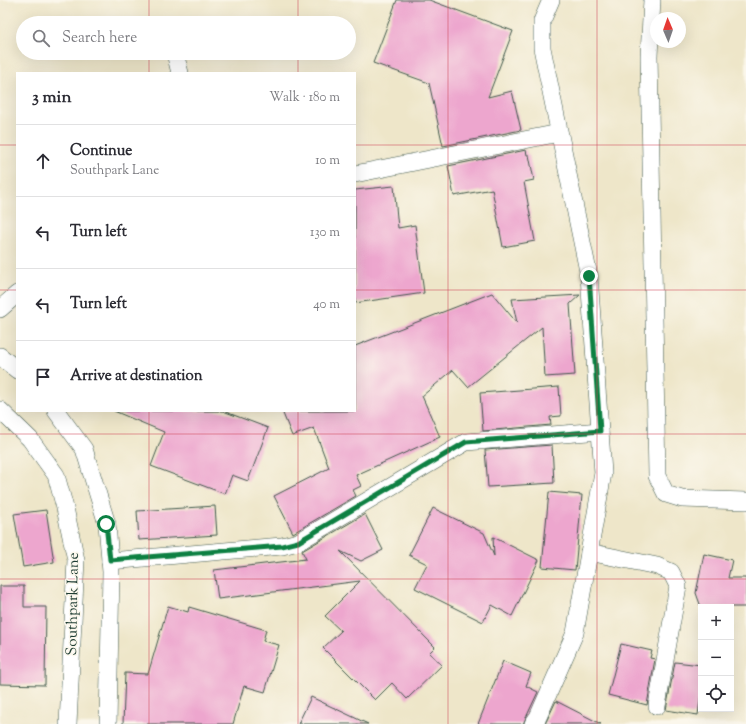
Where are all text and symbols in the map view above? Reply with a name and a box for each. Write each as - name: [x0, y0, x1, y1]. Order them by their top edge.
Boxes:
- north arrow: [650, 12, 686, 48]
- search box: [16, 16, 356, 60]
- icon: search: [30, 27, 52, 49]
- text: Search here: [62, 28, 137, 49]
- text: 3 min: [32, 86, 71, 110]
- text: Walk · 180 m: [269, 89, 340, 107]
- text: Continue: [70, 141, 132, 162]
- icon: ahead: [32, 150, 54, 172]
- text: 10 m: [315, 152, 340, 170]
- text: Southpark Lane: [70, 162, 159, 180]
- icon: left: [32, 222, 54, 244]
- text: Turn left: [70, 222, 127, 243]
- text: 130 m: [310, 224, 340, 242]
- route end: [580, 267, 598, 285]
- icon: left: [32, 294, 54, 316]
- text: Turn left: [70, 294, 127, 315]
- text: 40 m: [313, 296, 340, 314]
- icon: arrive: [32, 366, 54, 388]
- text: Arrive at destination: [70, 366, 203, 387]
- route start: [97, 515, 115, 533]
- street label: Southpark Lane: [62, 552, 85, 656]
- map controls: [698, 604, 734, 712]
- button: +: [698, 604, 734, 640]
- button: −: [698, 640, 734, 676]
- button: locate: [698, 676, 734, 712]

